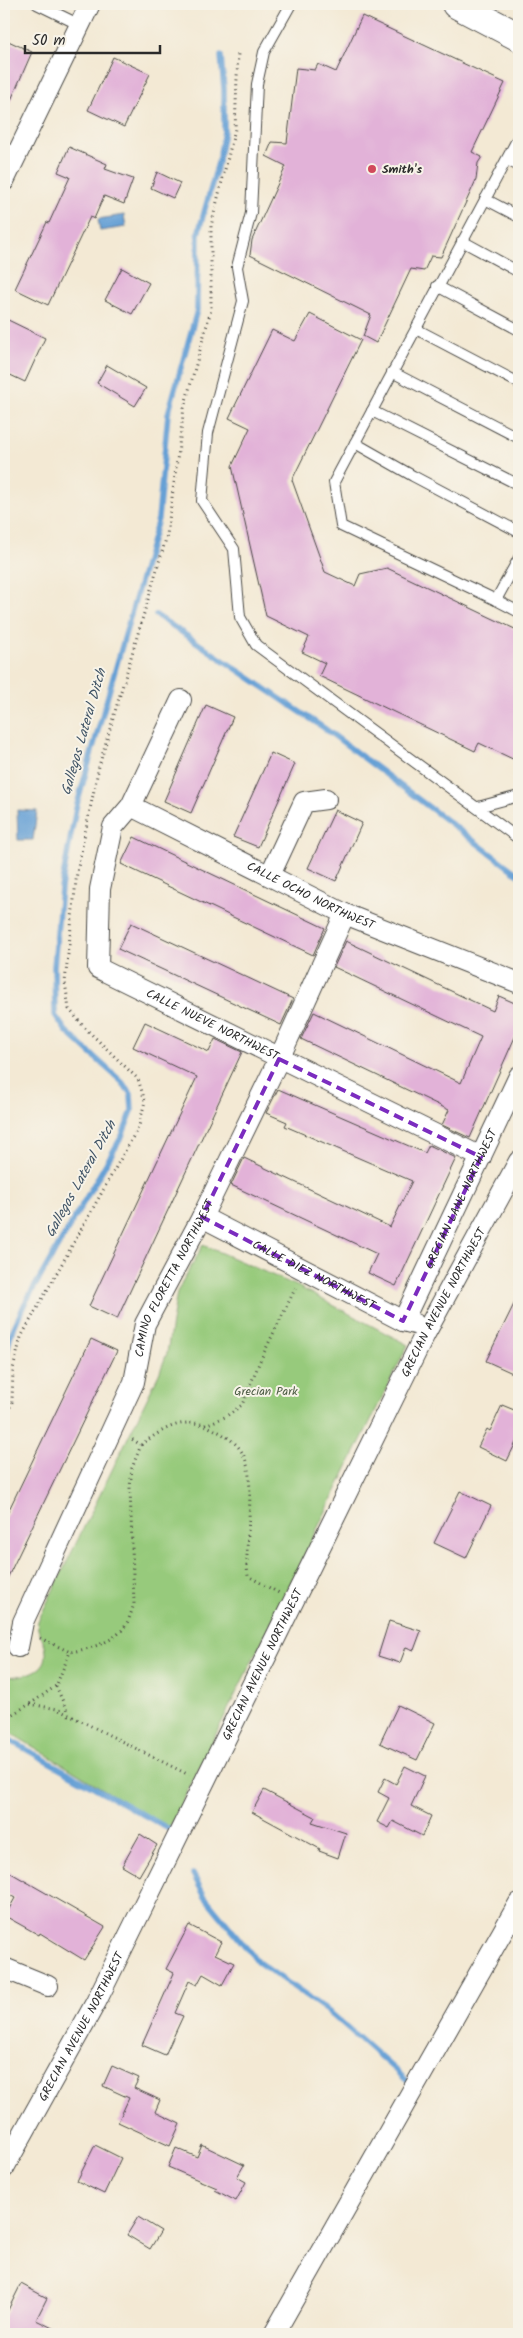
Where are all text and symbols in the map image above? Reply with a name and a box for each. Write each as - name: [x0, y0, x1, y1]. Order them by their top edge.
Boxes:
- scale bar: [25, 22, 160, 54]
- text: 50 m: [32, 29, 66, 53]
- place label: Smith's: [382, 160, 422, 179]
- marker: Smith's: [366, 163, 378, 175]
- water label: Gallegos Lateral Ditch: [55, 665, 113, 798]
- street label: CALLE OCHO NORTHWEST: [243, 856, 379, 935]
- street label: CALLE NUEVE NORTHWEST: [143, 984, 284, 1066]
- water label: Gallegos Lateral Ditch: [40, 1115, 123, 1241]
- street label: GRECIAN LANE NORTHWEST: [420, 1125, 503, 1272]
- street label: CAMINO FLORETTA NORTHWEST: [129, 1195, 219, 1359]
- street label: GRECIAN AVENUE NORTHWEST: [396, 1223, 491, 1380]
- street label: CALLE DIEZ NORTHWEST: [249, 1235, 380, 1315]
- park label: Grecian Park: [234, 1382, 298, 1401]
- street label: GRECIAN AVENUE NORTHWEST: [217, 1584, 308, 1743]
- street label: GRECIAN AVENUE NORTHWEST: [33, 1947, 129, 2105]

